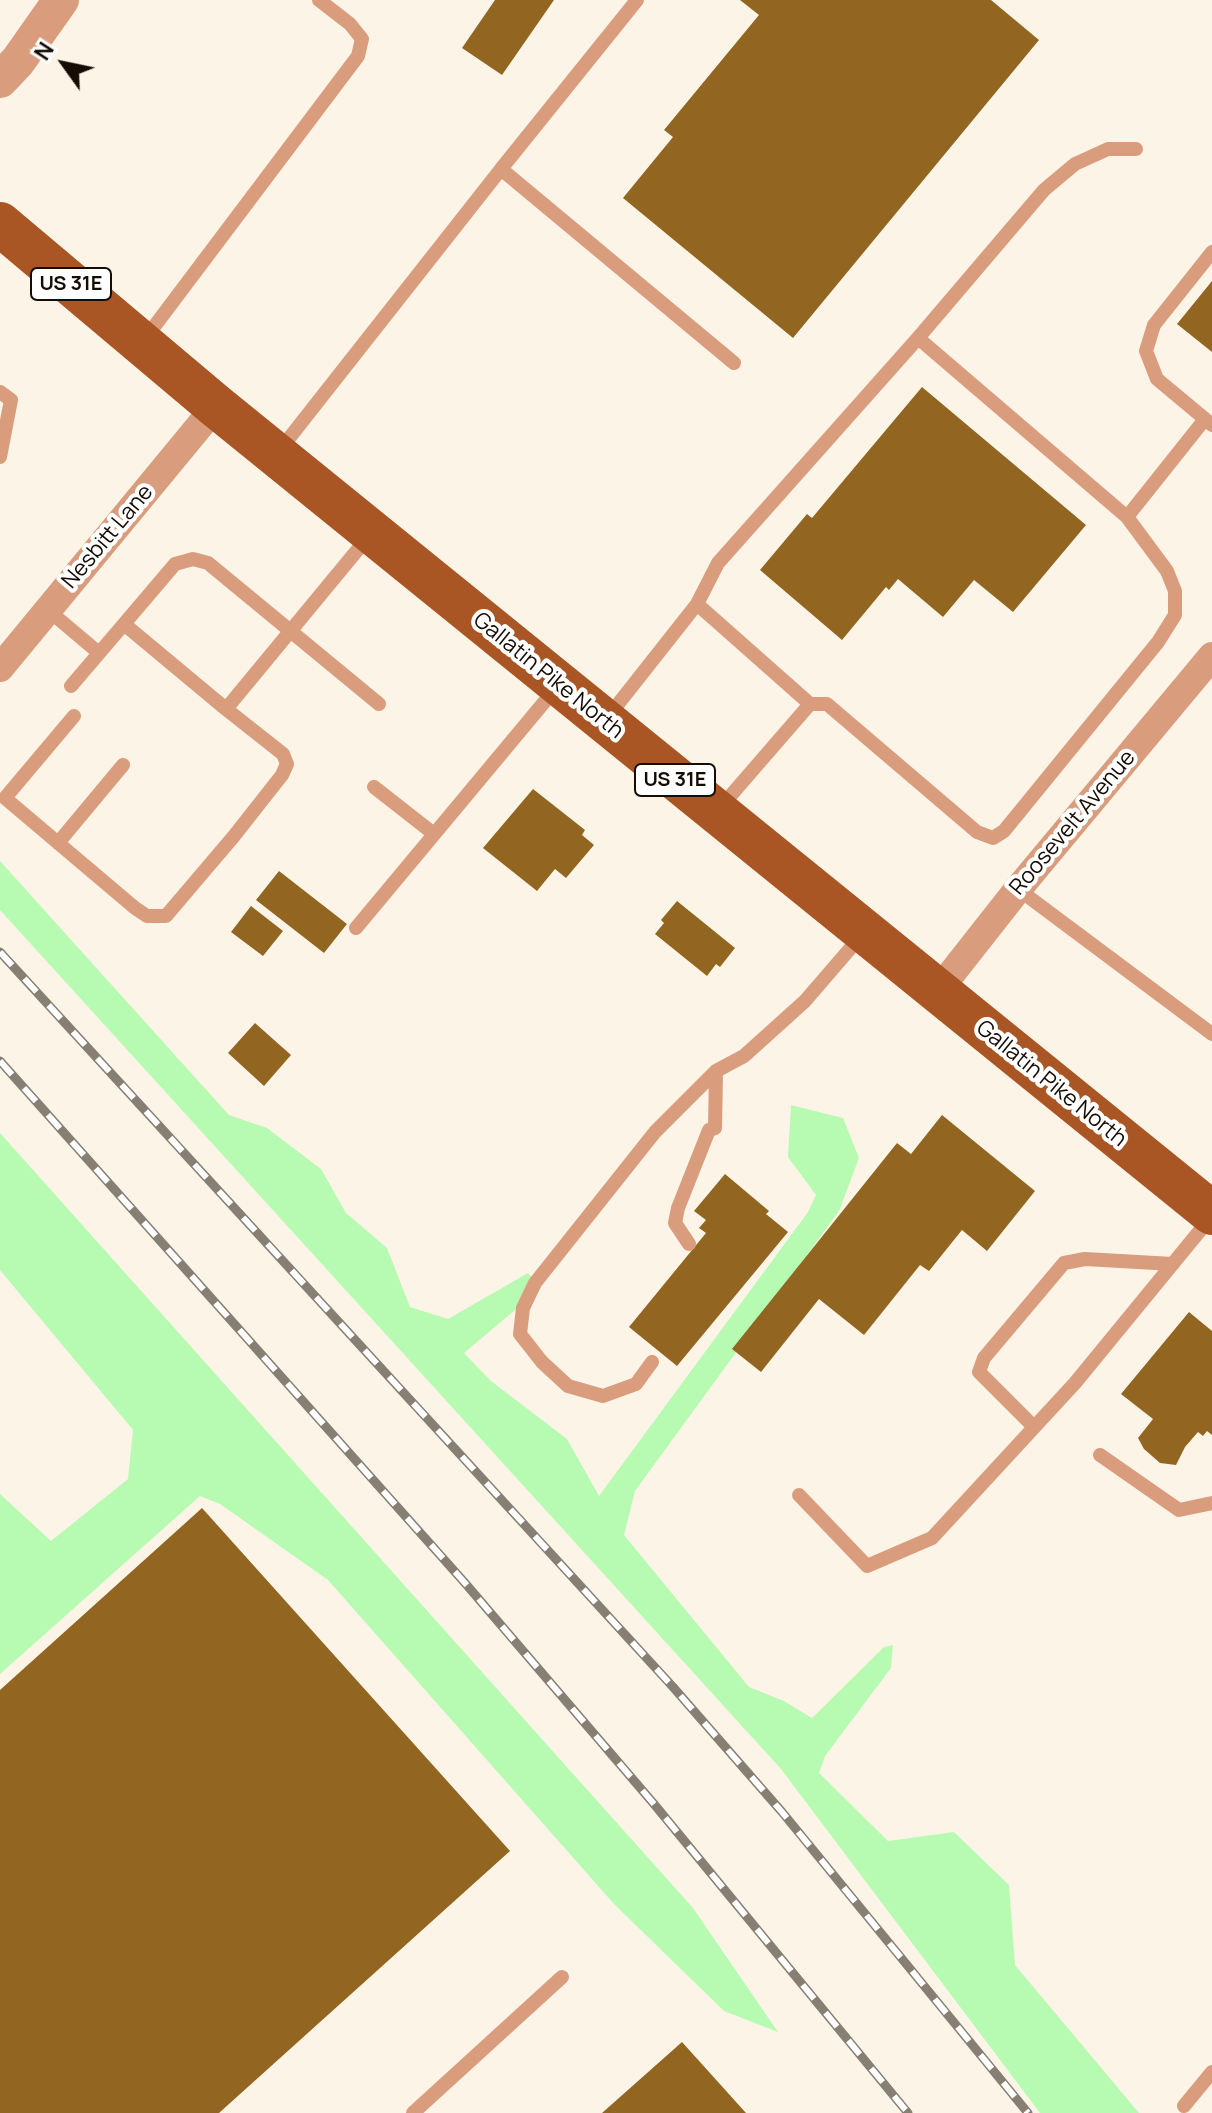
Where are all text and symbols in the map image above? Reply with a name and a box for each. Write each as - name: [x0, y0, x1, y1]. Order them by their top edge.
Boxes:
- north arrow: [24, 24, 104, 104]
- text: N: [27, 36, 61, 66]
- road number: US 31E: [31, 268, 111, 300]
- street label: Nesbitt Lane: [57, 480, 159, 594]
- street label: Gallatin Pike North: [467, 607, 629, 745]
- street label: Roosevelt Avenue: [1005, 745, 1141, 901]
- road number: US 31E: [635, 764, 715, 796]
- street label: Gallatin Pike North: [970, 1015, 1132, 1153]

